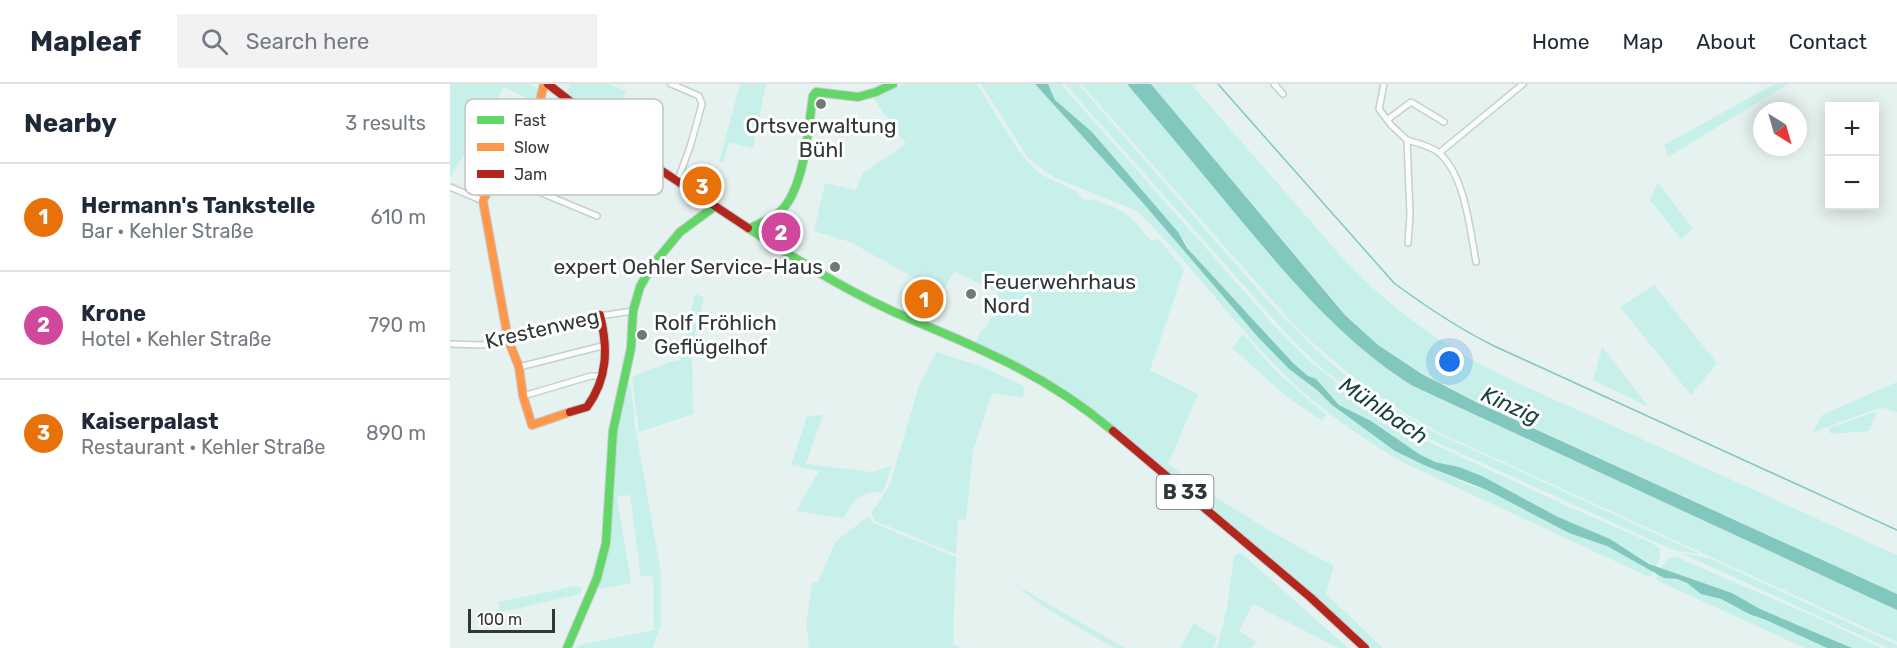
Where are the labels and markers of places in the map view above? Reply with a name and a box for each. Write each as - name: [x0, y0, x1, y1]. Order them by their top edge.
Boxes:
- marker: Ortsverwaltung Bühl: [814, 97, 828, 111]
- place label: Ortsverwaltung Bühl: [745, 113, 897, 162]
- pin: 3: [682, 164, 722, 208]
- pin: 2: [762, 210, 800, 254]
- place label: expert Oehler Service-Haus: [553, 254, 823, 279]
- marker: expert Oehler Service-Haus: [828, 260, 842, 274]
- place label: Feuerwehrhaus Nord: [983, 269, 1136, 318]
- pin: 1: [904, 276, 944, 322]
- marker: Feuerwehrhaus Nord: [964, 287, 978, 301]
- place label: Rolf Fröhlich Geflügelhof: [654, 310, 777, 359]
- marker: Rolf Fröhlich Geflügelhof: [635, 328, 649, 342]

